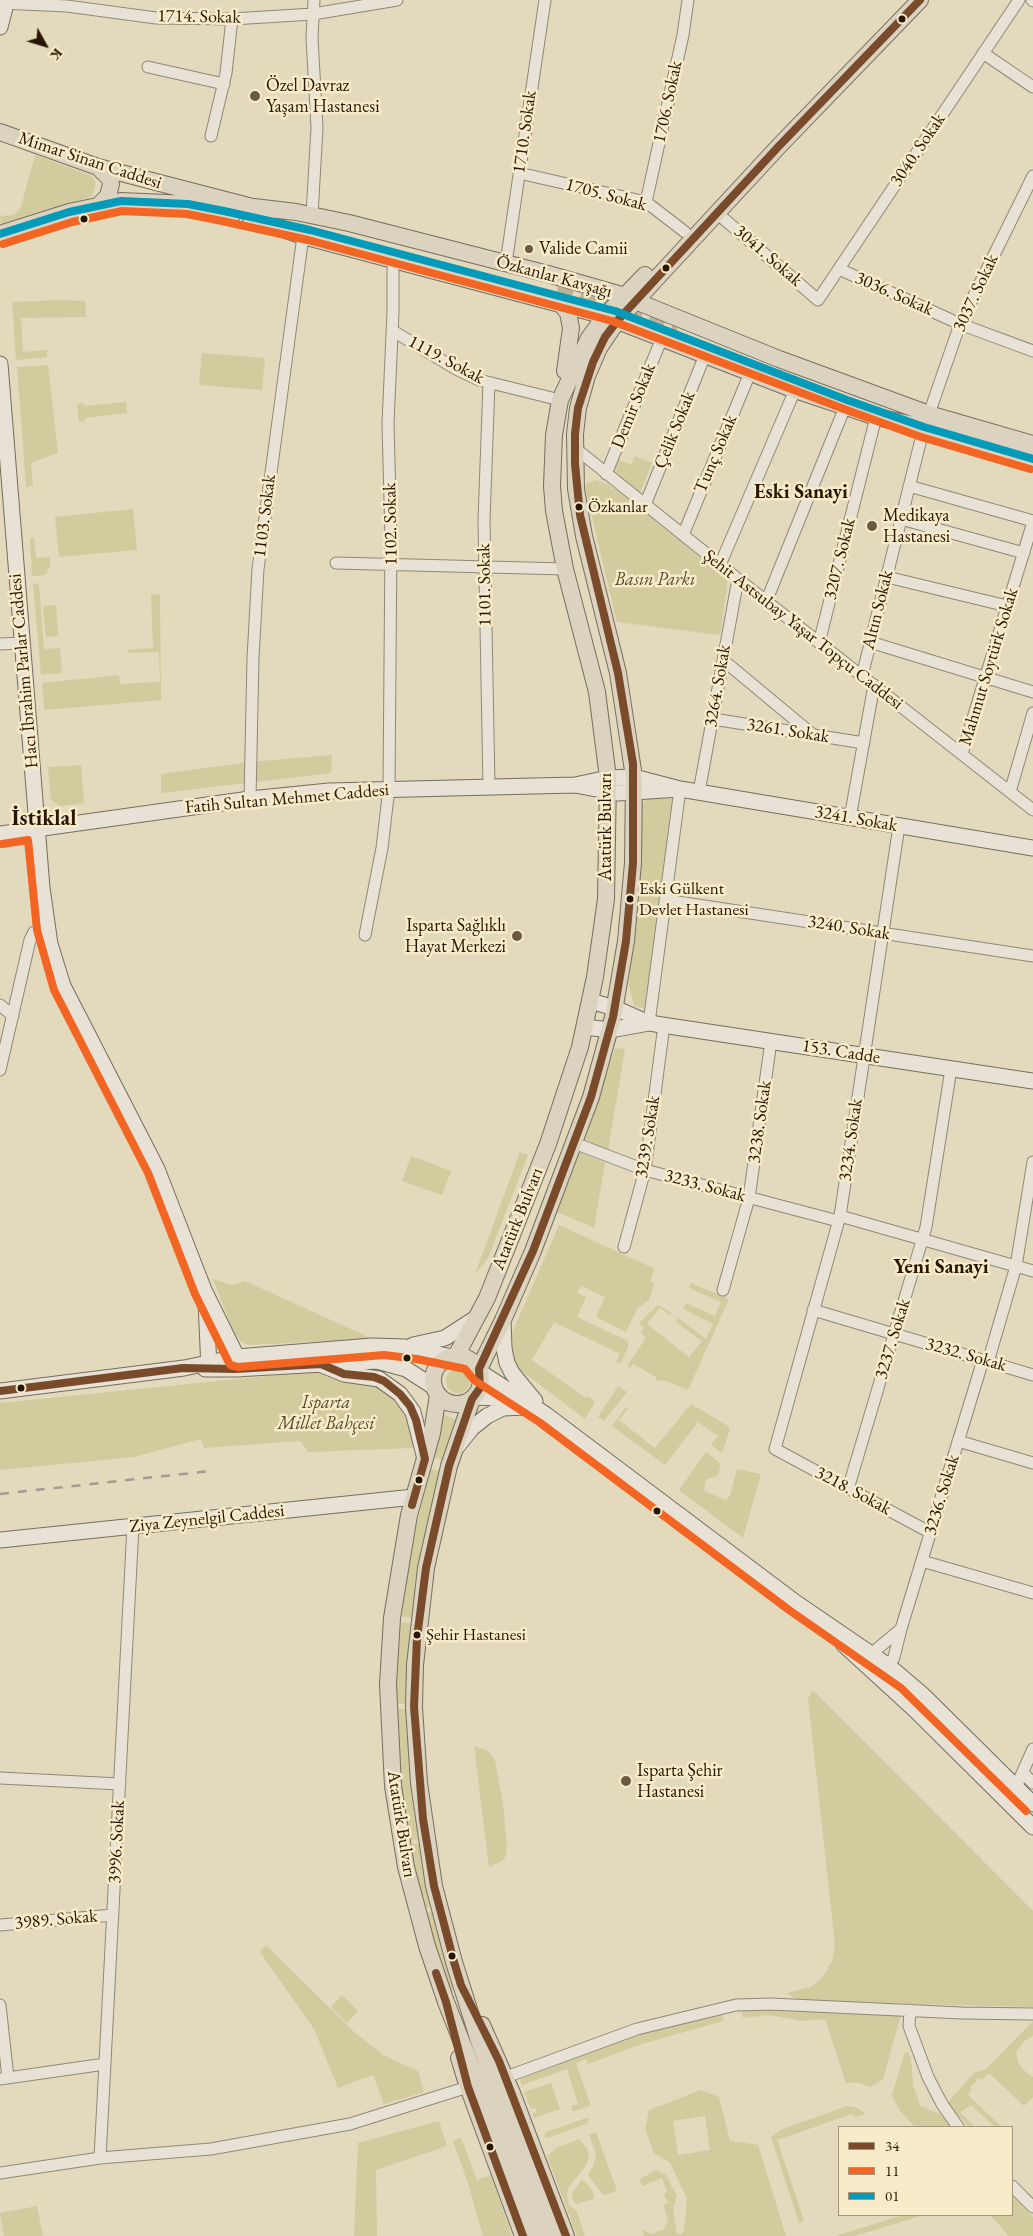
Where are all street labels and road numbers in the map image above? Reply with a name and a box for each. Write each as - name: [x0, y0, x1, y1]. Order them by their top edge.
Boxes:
- street label: 1714. Sokak: [157, 5, 241, 29]
- street label: 1706. Sokak: [649, 59, 687, 145]
- street label: 1710. Sokak: [509, 89, 541, 175]
- street label: 3040. Sokak: [886, 109, 950, 191]
- street label: Mimar Sinan Caddesi: [16, 128, 164, 194]
- street label: 1705. Sokak: [563, 174, 649, 216]
- street label: 3041. Sokak: [729, 220, 807, 292]
- street label: Özkanlar Kavşağı: [494, 251, 614, 303]
- street label: 3037. Sokak: [949, 251, 1003, 335]
- street label: 3036. Sokak: [852, 267, 936, 321]
- street label: 1119. Sokak: [404, 331, 488, 389]
- street label: Demir Sokak: [607, 360, 661, 452]
- street label: Çelik Sokak: [650, 388, 700, 472]
- street label: Tunç Sokak: [690, 412, 742, 496]
- street label: 1103. Sokak: [249, 473, 281, 559]
- street label: 1102. Sokak: [379, 482, 403, 566]
- street label: 3207. Sokak: [819, 516, 861, 602]
- street label: 1101. Sokak: [473, 543, 497, 627]
- street label: Şehit Astsubay Yaşar Topçu Caddesi: [699, 545, 907, 715]
- street label: Altın Sokak: [858, 568, 898, 652]
- street label: Hacı İbrahim Parlar Caddesi: [5, 573, 43, 769]
- street label: Mahmut Soytürk Sokak: [955, 585, 1023, 749]
- street label: 3264. Sokak: [700, 643, 736, 729]
- street label: 3261. Sokak: [745, 714, 831, 748]
- street label: Atatürk Bulvarı: [595, 773, 617, 881]
- street label: Fatih Sultan Mehmet Caddesi: [184, 779, 390, 819]
- street label: 3241. Sokak: [813, 801, 899, 837]
- street label: 3240. Sokak: [806, 911, 892, 945]
- street label: 153. Cadde: [800, 1035, 882, 1069]
- street label: 3238. Sokak: [744, 1079, 776, 1165]
- street label: 3239. Sokak: [631, 1094, 665, 1180]
- street label: 3234. Sokak: [835, 1097, 867, 1183]
- street label: Atatürk Bulvarı: [488, 1165, 548, 1273]
- street label: 3233. Sokak: [662, 1165, 748, 1207]
- street label: 3237. Sokak: [870, 1296, 916, 1382]
- street label: 3232. Sokak: [923, 1333, 1009, 1377]
- street label: 3236. Sokak: [919, 1452, 965, 1538]
- street label: 3218. Sokak: [811, 1462, 895, 1520]
- street label: Ziya Zeynelgil Caddesi: [128, 1500, 286, 1538]
- street label: Atatürk Bulvarı: [382, 1769, 420, 1879]
- street label: 3996. Sokak: [104, 1800, 130, 1884]
- street label: 3989. Sokak: [14, 1906, 98, 1934]

